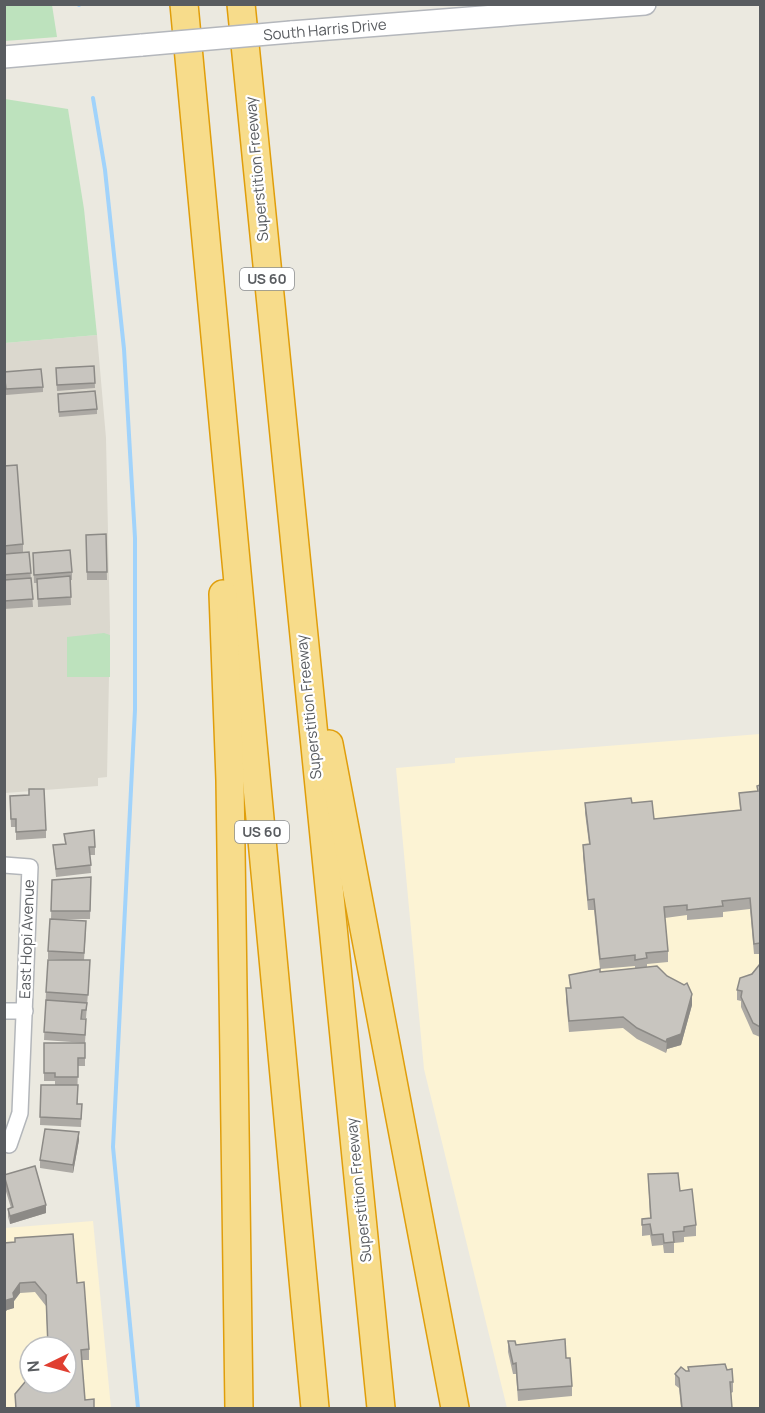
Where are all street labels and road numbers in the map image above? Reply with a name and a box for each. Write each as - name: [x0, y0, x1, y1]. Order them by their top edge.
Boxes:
- street label: South Harris Drive: [262, 14, 388, 45]
- street label: Superstition Freeway: [240, 96, 273, 242]
- road number: US 60: [240, 268, 294, 290]
- street label: Superstition Freeway: [290, 634, 327, 781]
- road number: US 60: [235, 821, 289, 843]
- street label: East Hopi Avenue: [14, 879, 39, 999]
- street label: Superstition Freeway: [340, 1117, 377, 1264]

